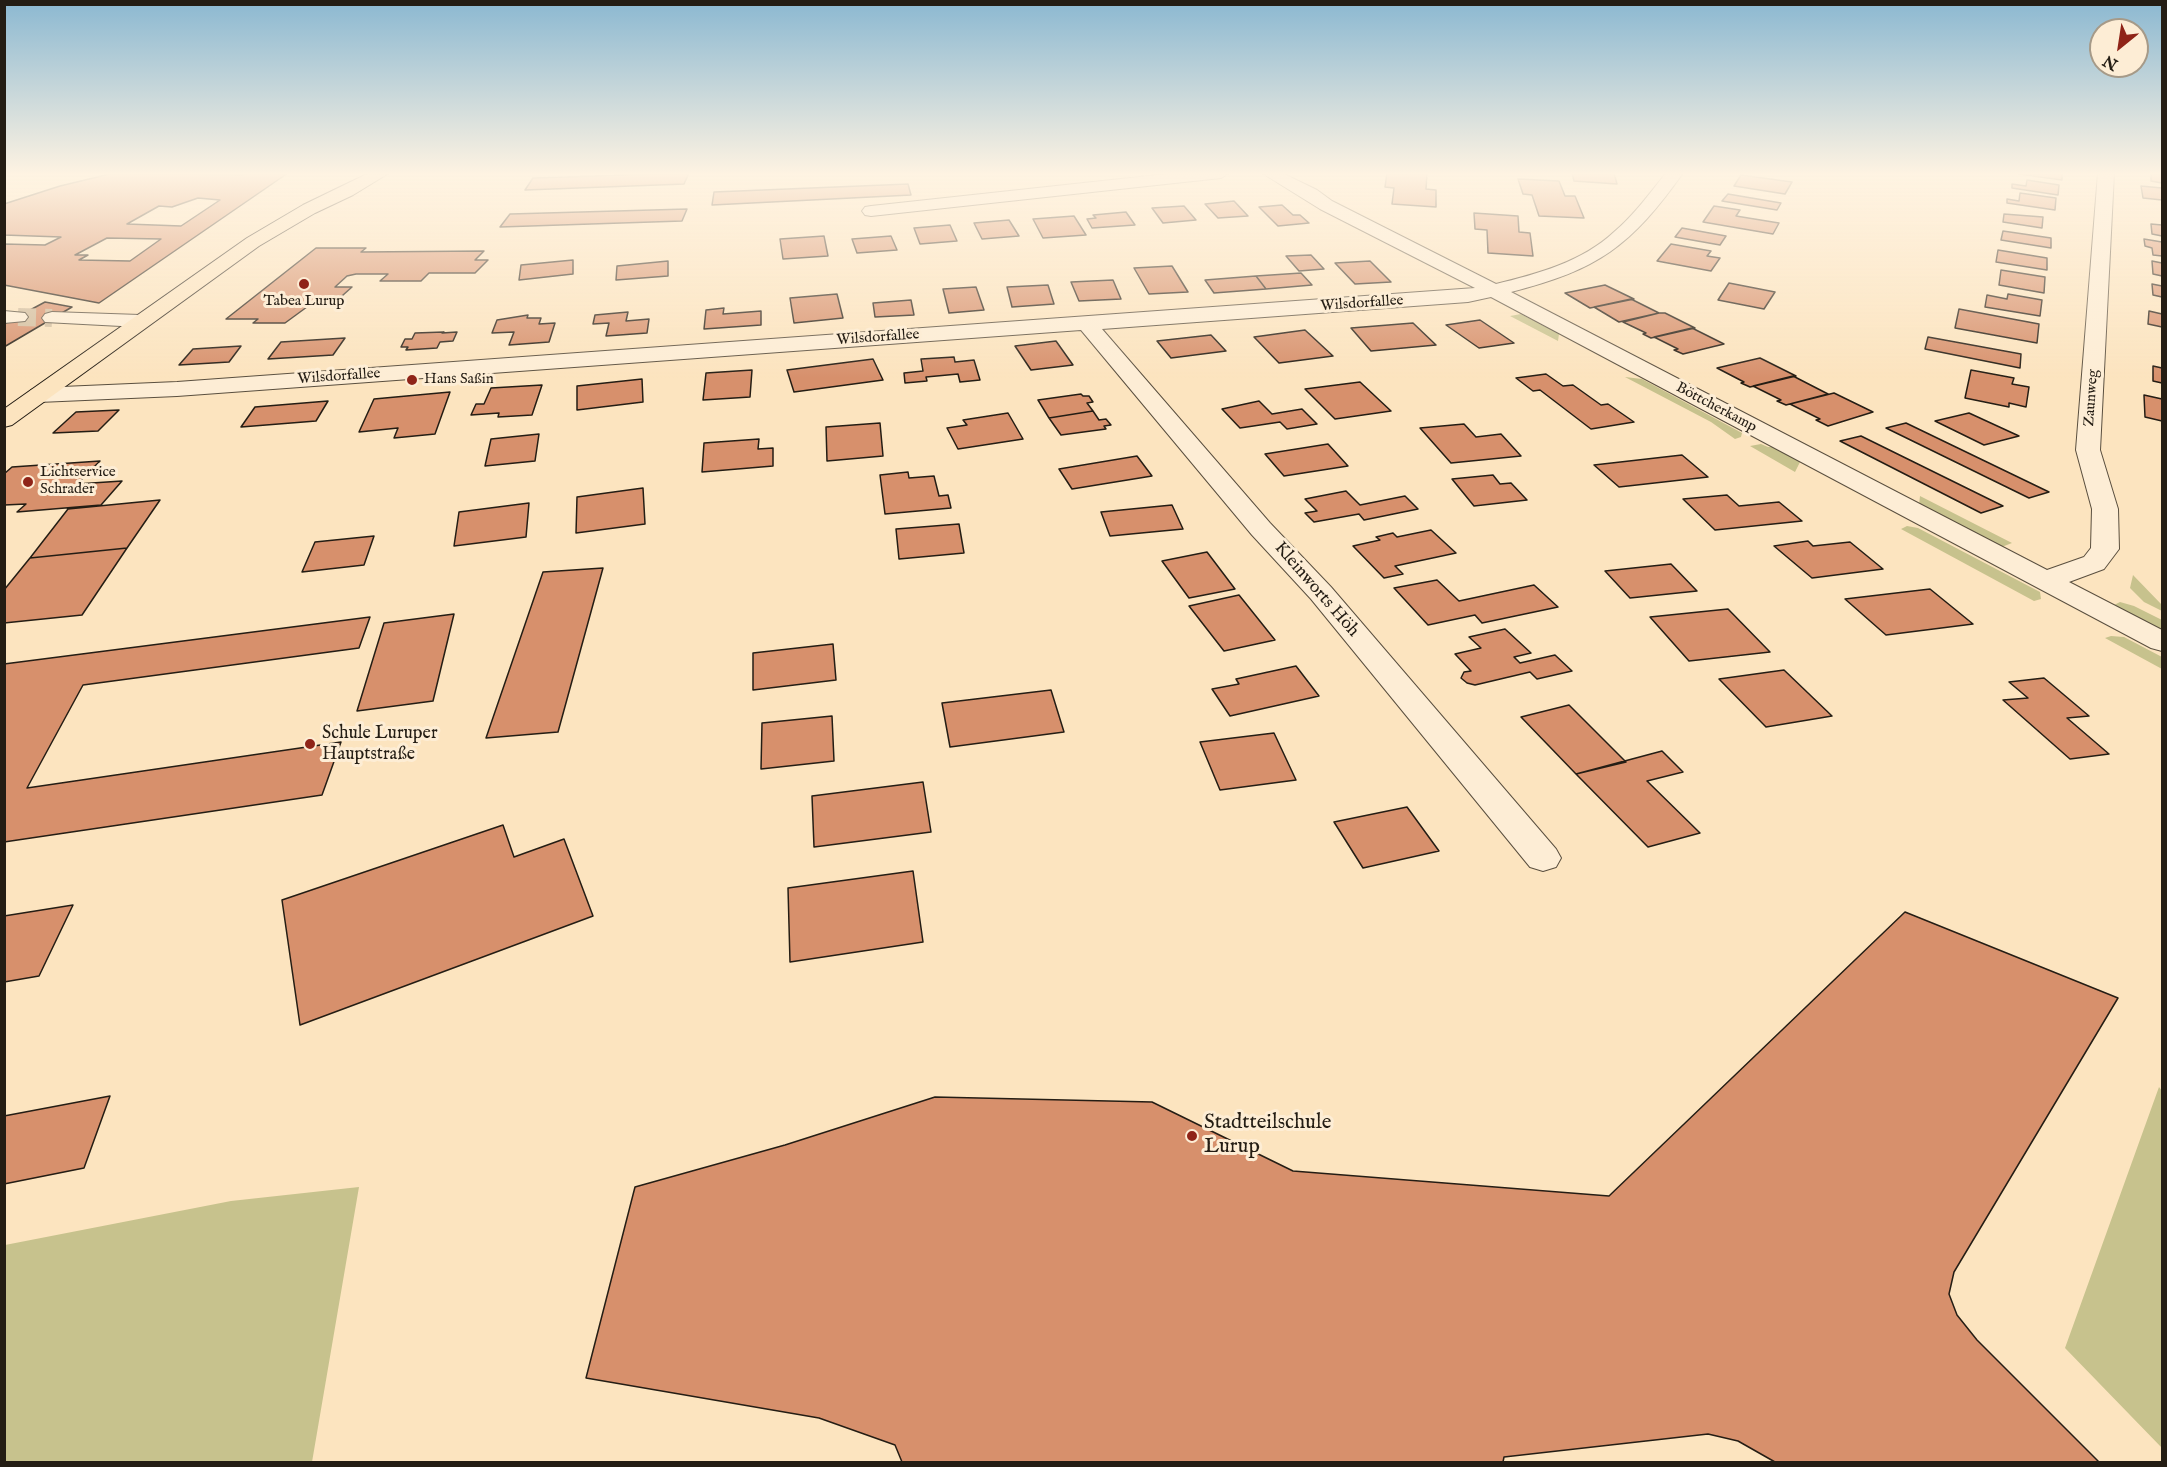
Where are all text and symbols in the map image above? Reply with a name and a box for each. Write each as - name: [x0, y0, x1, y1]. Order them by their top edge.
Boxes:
- north arrow: [2089, 18, 2149, 78]
- text: N: [2100, 50, 2122, 74]
- marker: Tabea Lurup: [297, 277, 311, 291]
- street label: Wilsdorfallee: [1320, 292, 1404, 316]
- place label: Tabea Lurup: [264, 293, 344, 311]
- street label: Wilsdorfallee: [836, 326, 920, 350]
- street label: Wilsdorfallee: [297, 365, 381, 389]
- street label: Zaunweg: [2081, 369, 2103, 427]
- place label: Hans Saßin: [424, 371, 494, 389]
- marker: Hans Saßin: [405, 373, 419, 387]
- street label: Böttcherkamp: [1672, 379, 1760, 437]
- place label: Lichtservice Schrader: [40, 464, 116, 499]
- marker: Lichtservice Schrader: [21, 475, 35, 489]
- street label: Kleinworts Höh: [1269, 538, 1363, 642]
- place label: Schule Luruper Hauptstraße: [322, 723, 437, 766]
- marker: Schule Luruper Hauptstraße: [303, 737, 317, 751]
- place label: Stadtteilschule Lurup: [1204, 1111, 1331, 1161]
- marker: Stadtteilschule Lurup: [1185, 1129, 1199, 1143]

